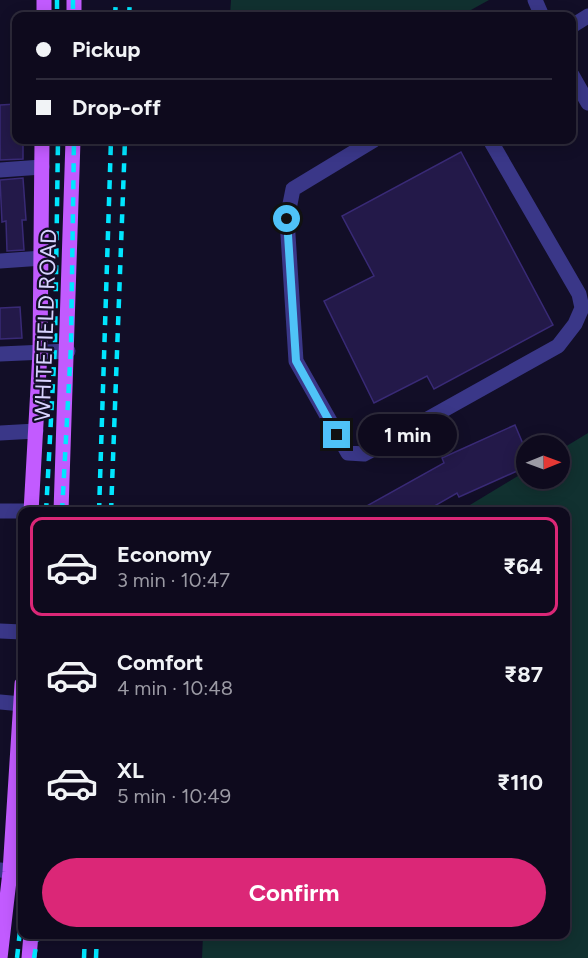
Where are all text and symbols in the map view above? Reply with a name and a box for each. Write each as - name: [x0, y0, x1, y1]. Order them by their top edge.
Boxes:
- text: Pickup: [72, 36, 141, 63]
- text: Drop-off: [72, 94, 161, 121]
- route start: [273, 205, 300, 232]
- street label: WHITEFIELD ROAD: [29, 228, 62, 422]
- callout: 1 min: [358, 414, 457, 456]
- route end: [323, 421, 350, 448]
- text: 1 min: [384, 423, 431, 447]
- north arrow: [516, 435, 570, 489]
- map controls: [516, 435, 570, 489]
- icon: car: [45, 540, 99, 594]
- text: Economy: [117, 541, 212, 568]
- text: ₹64: [503, 553, 543, 580]
- text: 3 min · 10:47: [117, 568, 230, 592]
- icon: car: [45, 648, 99, 702]
- text: Comfort: [117, 649, 203, 676]
- text: ₹87: [504, 661, 543, 688]
- text: 4 min · 10:48: [117, 676, 233, 700]
- icon: car: [45, 756, 99, 810]
- text: XL: [117, 757, 144, 784]
- text: ₹110: [497, 769, 543, 796]
- text: 5 min · 10:49: [117, 784, 231, 808]
- button: Confirm: [42, 858, 546, 927]

